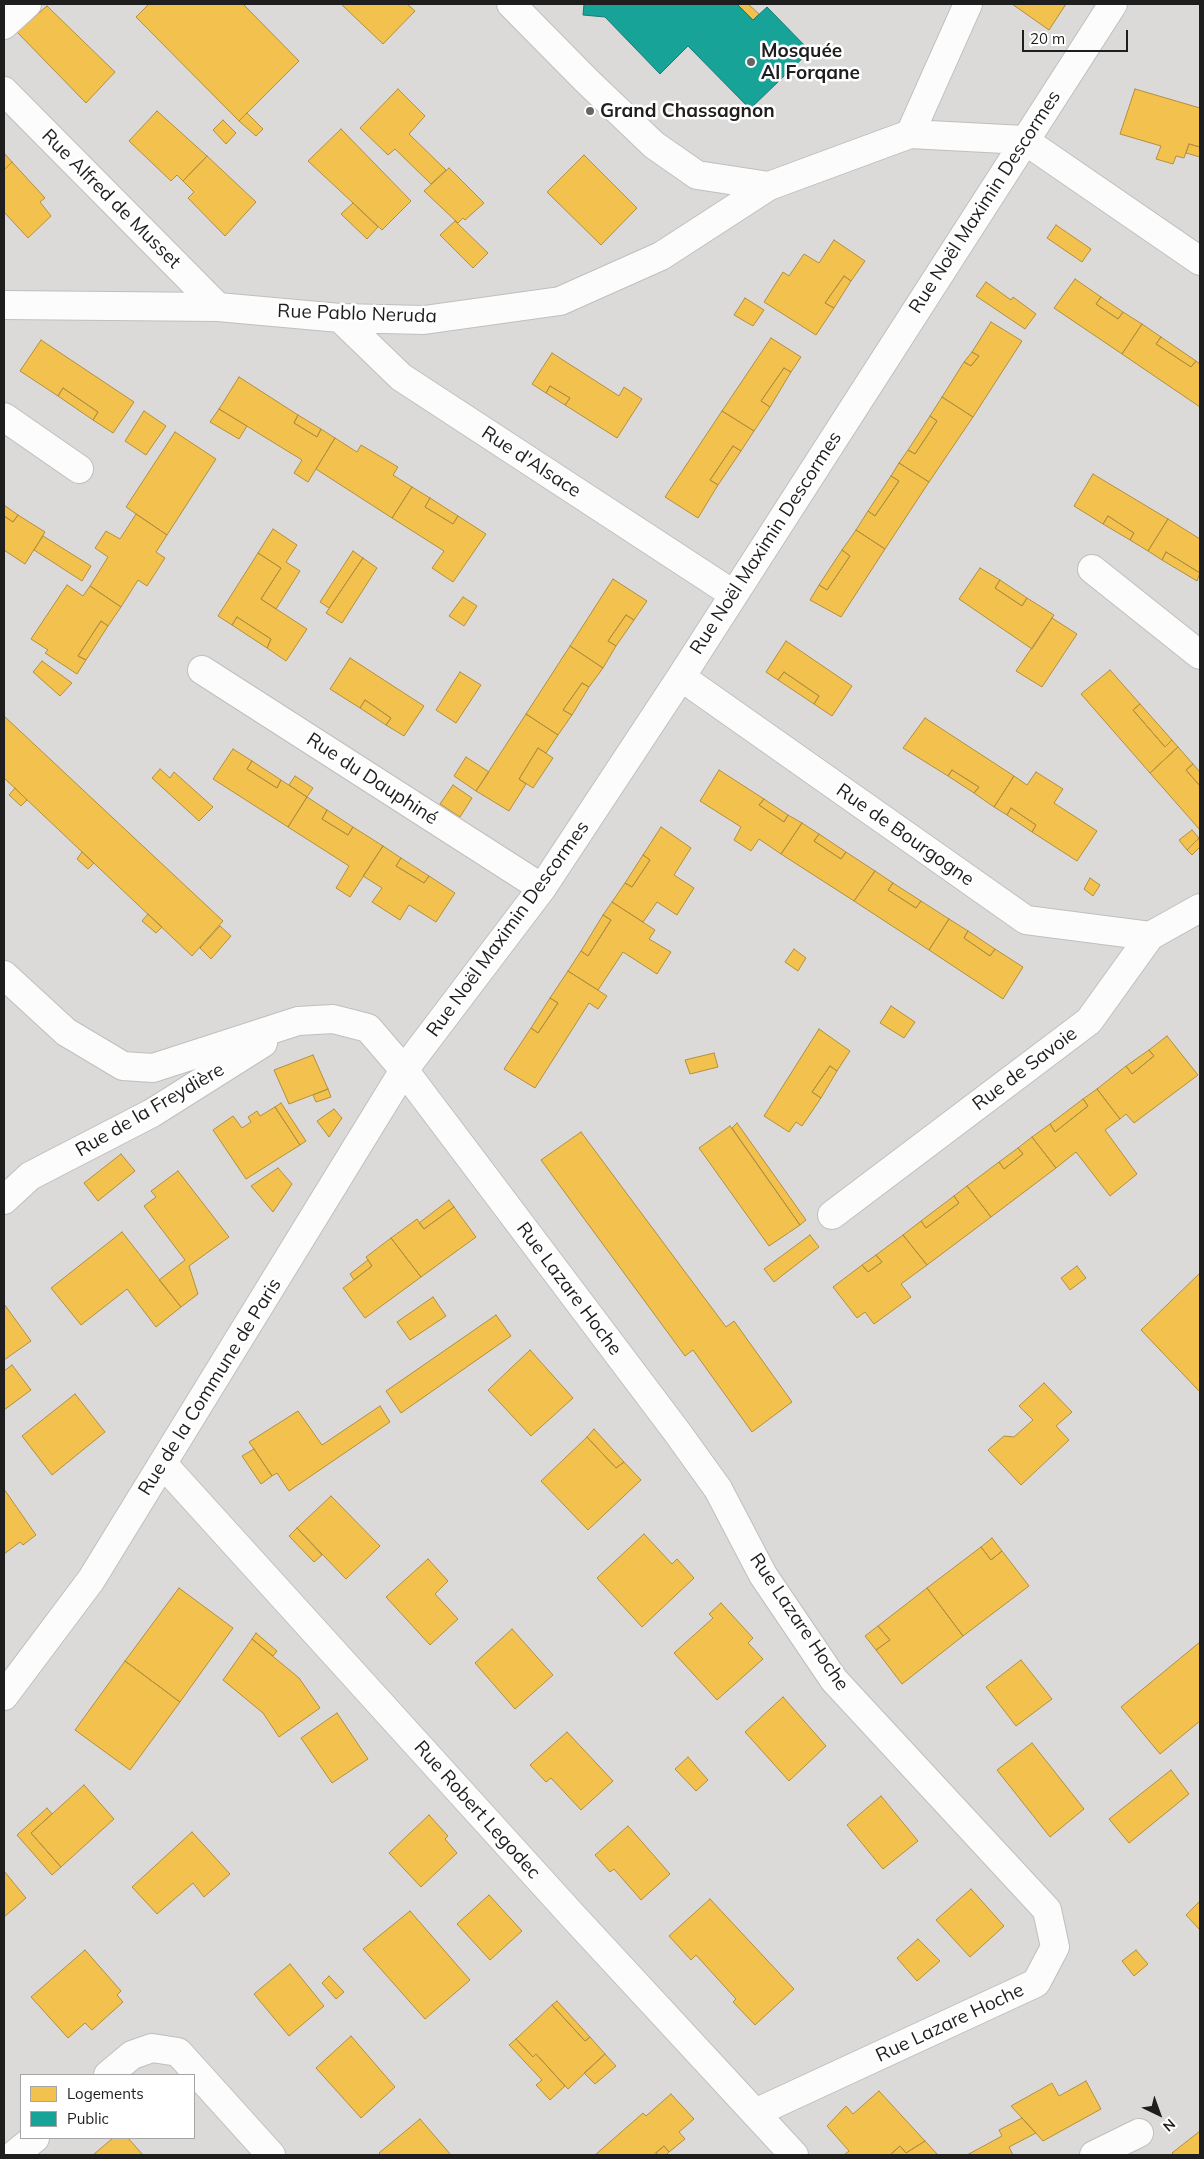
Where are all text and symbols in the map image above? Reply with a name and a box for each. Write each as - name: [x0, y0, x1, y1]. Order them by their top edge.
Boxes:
- scale bar: [1024, 20, 1130, 52]
- text: 20 m: [1030, 29, 1065, 48]
- place label: Mosquée Al Forqane: [761, 40, 860, 84]
- marker: Mosquée Al Forqane: [745, 56, 757, 68]
- street label: Rue Noël Maximin Descormes: [904, 86, 1066, 318]
- place label: Grand Chassagnon: [600, 100, 775, 122]
- marker: Grand Chassagnon: [584, 105, 596, 117]
- street label: Rue Alfred de Musset: [37, 125, 185, 273]
- street label: Rue Pablo Neruda: [277, 300, 437, 328]
- street label: Rue d'Alsace: [477, 421, 585, 503]
- street label: Rue Noël Maximin Descormes: [685, 427, 847, 659]
- street label: Rue du Dauphiné: [302, 728, 442, 830]
- street label: Rue de Bourgogne: [832, 779, 978, 891]
- street label: Rue Noël Maximin Descormes: [422, 817, 594, 1041]
- street label: Rue de Savoie: [968, 1022, 1082, 1116]
- street label: Rue de la Freydière: [72, 1058, 228, 1162]
- street label: Rue Lazare Hoche: [512, 1218, 626, 1360]
- street label: Rue de la Commune de Paris: [134, 1274, 286, 1500]
- street label: Rue Lazare Hoche: [745, 1549, 853, 1695]
- street label: Rue Robert Legodec: [409, 1736, 545, 1884]
- street label: Rue Lazare Hoche: [872, 1979, 1028, 2067]
- legend: [20, 2074, 195, 2139]
- text: Logements: [67, 2084, 144, 2103]
- north arrow: [1134, 2089, 1184, 2139]
- text: Public: [67, 2109, 109, 2128]
- text: N: [1159, 2115, 1179, 2135]

